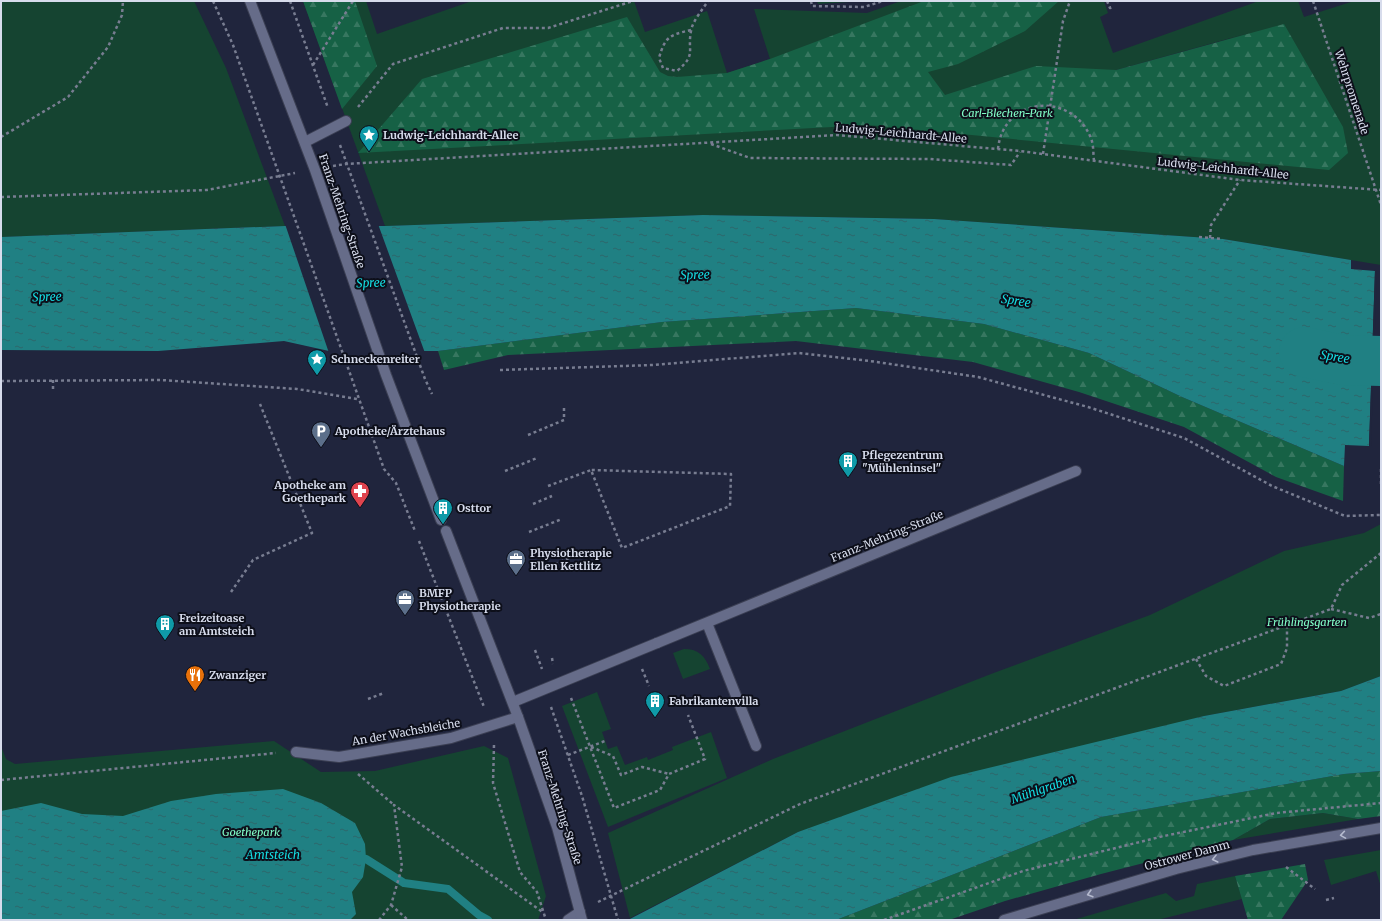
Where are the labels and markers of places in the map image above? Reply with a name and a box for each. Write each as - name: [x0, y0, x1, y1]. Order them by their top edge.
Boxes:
- place icon: Ludwig-Leichhardt-Allee: [358, 124, 380, 152]
- place label: Ludwig-Leichhardt-Allee: [383, 128, 519, 142]
- place icon: Schneckenreiter: [306, 348, 328, 376]
- place label: Schneckenreiter: [331, 352, 420, 366]
- parking icon: Apotheke/Ärztehaus: [310, 420, 332, 448]
- place label: Apotheke/Ärztehaus: [334, 424, 446, 438]
- place label: Pflegezentrum "Mühleninsel": [862, 448, 943, 475]
- building icon: Pflegezentrum "Mühleninsel": [837, 450, 859, 478]
- place label: Apotheke am Goethepark: [273, 478, 347, 505]
- pharmacy icon: Apotheke am Goethepark: [349, 480, 371, 508]
- building icon: Osttor: [432, 497, 454, 525]
- place label: Osttor: [457, 501, 491, 515]
- place label: Physiotherapie Ellen Kettlitz: [530, 546, 612, 573]
- office icon: Physiotherapie Ellen Kettlitz: [505, 548, 527, 576]
- place label: BMFP Physiotherapie: [419, 586, 501, 613]
- office icon: BMFP Physiotherapie: [394, 588, 416, 616]
- place label: Freizeitoase am Amtsteich: [179, 611, 255, 638]
- building icon: Freizeitoase am Amtsteich: [154, 613, 176, 641]
- restaurant icon: Zwanziger: [184, 664, 206, 692]
- place label: Zwanziger: [209, 668, 266, 682]
- building icon: Fabrikantenvilla: [644, 690, 666, 718]
- place label: Fabrikantenvilla: [669, 694, 759, 708]

